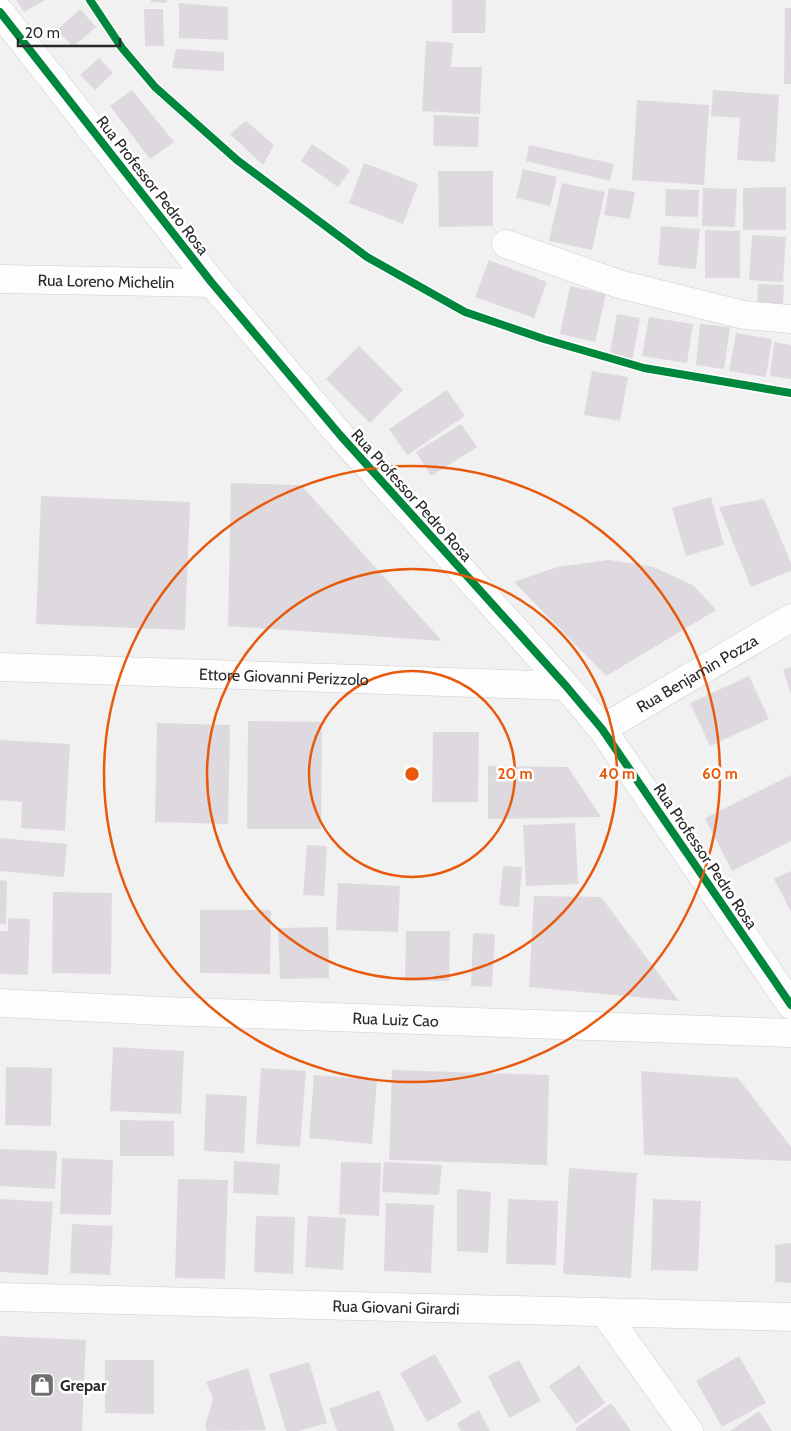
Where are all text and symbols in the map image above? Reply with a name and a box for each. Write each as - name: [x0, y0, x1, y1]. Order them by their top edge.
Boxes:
- scale bar: [18, 15, 120, 47]
- text: 20 m: [25, 24, 60, 42]
- street label: Rua Professor Pedro Rosa: [92, 112, 213, 259]
- street label: Rua Loreno Michelin: [37, 271, 175, 292]
- street label: Rua Professor Pedro Rosa: [347, 425, 476, 566]
- street label: Rua Benjamin Pozza: [633, 631, 761, 717]
- street label: Ettore Giovanni Perizzolo: [199, 665, 369, 689]
- centre of rings: [403, 765, 421, 783]
- text: 20 m: [498, 765, 532, 783]
- text: 40 m: [599, 765, 635, 783]
- text: 60 m: [702, 765, 738, 783]
- street label: Rua Professor Pedro Rosa: [650, 780, 762, 933]
- street label: Rua Luiz Cao: [352, 1009, 439, 1031]
- street label: Rua Giovani Girardi: [332, 1296, 460, 1319]
- shop icon: Grepar: [29, 1372, 55, 1398]
- place label: Grepar: [60, 1376, 107, 1395]

